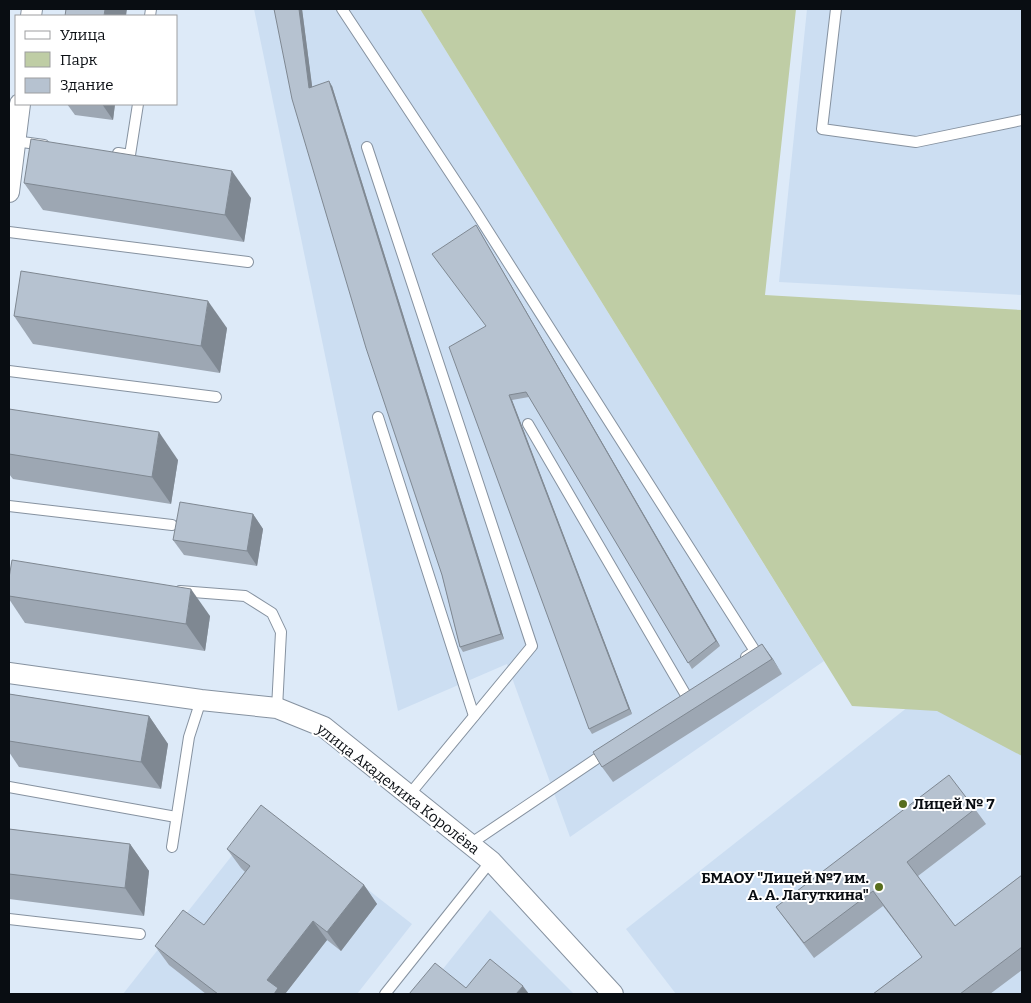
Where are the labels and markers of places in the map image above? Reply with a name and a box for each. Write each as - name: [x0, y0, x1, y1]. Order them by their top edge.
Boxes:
- place label: Лицей № 7: [913, 795, 995, 813]
- marker: Лицей № 7: [897, 798, 909, 810]
- place label: БМАОУ "Лицей №7 им. А. А. Лагуткина": [701, 869, 869, 904]
- marker: БМАОУ "Лицей №7 им. А. А. Лагуткина": [873, 881, 885, 893]

